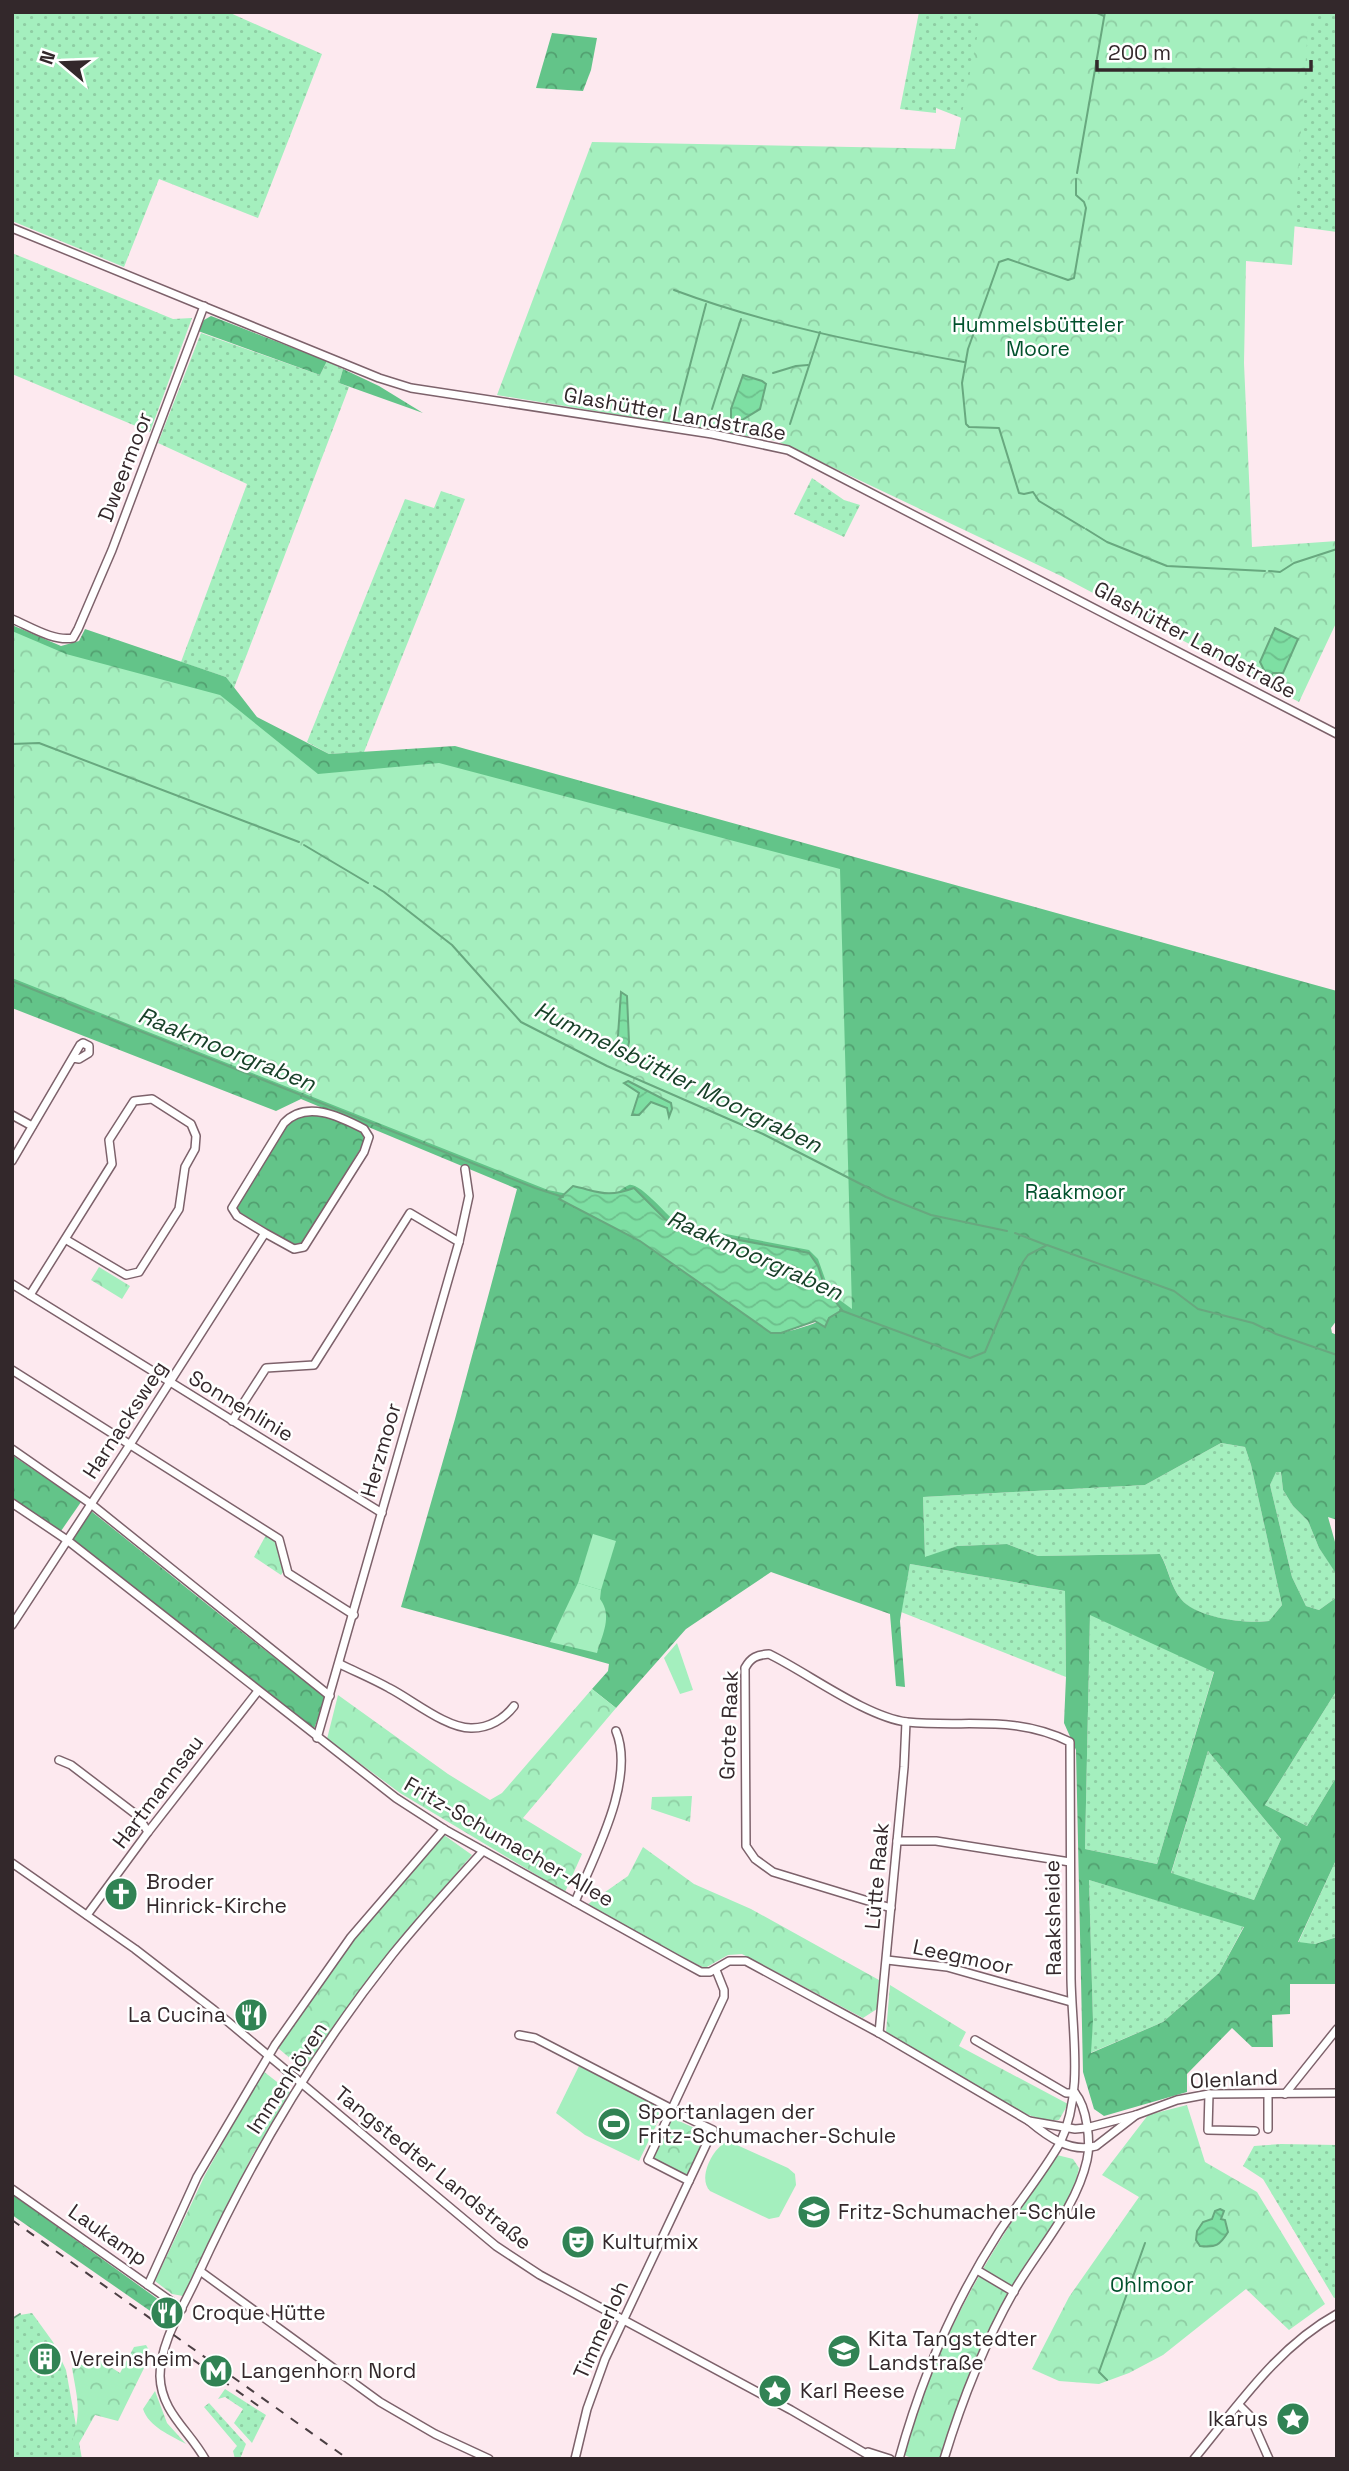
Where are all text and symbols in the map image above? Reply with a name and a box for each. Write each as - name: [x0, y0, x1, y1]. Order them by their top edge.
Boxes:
- north arrow: [28, 28, 98, 98]
- scale bar: [1097, 28, 1310, 72]
- text: 200 m: [1108, 39, 1171, 66]
- text: N: [34, 48, 61, 68]
- park label: Hummelsbütteler Moore: [952, 311, 1124, 362]
- street label: Glashütter Landstraße: [562, 381, 788, 446]
- street label: Dweermoor: [91, 408, 158, 525]
- street label: Glashütter Landstraße: [1089, 575, 1301, 704]
- water label: Hummelsbüttler Moorgraben: [529, 994, 827, 1160]
- water label: Raakmoorgraben: [134, 1000, 321, 1099]
- park label: Raakmoor: [1025, 1178, 1125, 1205]
- water label: Raakmoorgraben: [663, 1203, 848, 1307]
- street label: Harnacksweg: [76, 1356, 173, 1484]
- street label: Sonnenlinie: [184, 1364, 299, 1447]
- street label: Herzmoor: [354, 1399, 407, 1500]
- street label: Grote Raak: [713, 1670, 744, 1780]
- street label: Hartmannsau: [106, 1730, 209, 1854]
- street label: Fritz-Schumacher-Allee: [400, 1770, 619, 1913]
- street label: Lütte Raak: [858, 1821, 895, 1931]
- street label: Raaksheide: [1038, 1860, 1067, 1976]
- place label: Broder Hinrick-Kirche: [146, 1868, 287, 1919]
- church icon: Broder Hinrick-Kirche: [102, 1875, 140, 1913]
- street label: Leegmoor: [911, 1933, 1016, 1980]
- restaurant icon: La Cucina: [232, 1996, 270, 2034]
- place label: La Cucina: [128, 2001, 226, 2028]
- street label: Immenhöven: [240, 2017, 333, 2139]
- street label: Olenland: [1189, 2063, 1279, 2094]
- street label: Tangstedter Landstraße: [329, 2080, 537, 2255]
- place label: Sportanlagen der Fritz-Schumacher-Schule: [638, 2098, 896, 2149]
- sports icon: Sportanlagen der Fritz-Schumacher-Schule: [595, 2105, 633, 2143]
- school or university icon: Fritz-Schumacher-Schule: [795, 2193, 833, 2231]
- street label: Laukamp: [63, 2197, 153, 2272]
- place label: Fritz-Schumacher-Schule: [838, 2198, 1096, 2225]
- theatre icon: Kulturmix: [559, 2223, 597, 2261]
- place label: Kulturmix: [602, 2228, 699, 2255]
- park label: Ohlmoor: [1110, 2271, 1194, 2298]
- street label: Timmerloh: [567, 2276, 634, 2383]
- restaurant icon: Croque Hütte: [148, 2294, 186, 2332]
- place label: Croque Hütte: [192, 2299, 326, 2326]
- place label: Kita Tangstedter Landstraße: [868, 2325, 1037, 2376]
- school or university icon: Kita Tangstedter Landstraße: [825, 2332, 863, 2370]
- building icon: Vereinsheim: [26, 2340, 64, 2378]
- place label: Vereinsheim: [70, 2345, 192, 2372]
- metro station icon: Langenhorn Nord: [197, 2352, 235, 2390]
- place label: Langenhorn Nord: [241, 2357, 416, 2384]
- place icon: Karl Reese: [756, 2372, 794, 2410]
- place label: Karl Reese: [800, 2377, 905, 2404]
- place icon: Ikarus: [1274, 2400, 1312, 2438]
- place label: Ikarus: [1208, 2405, 1268, 2432]

